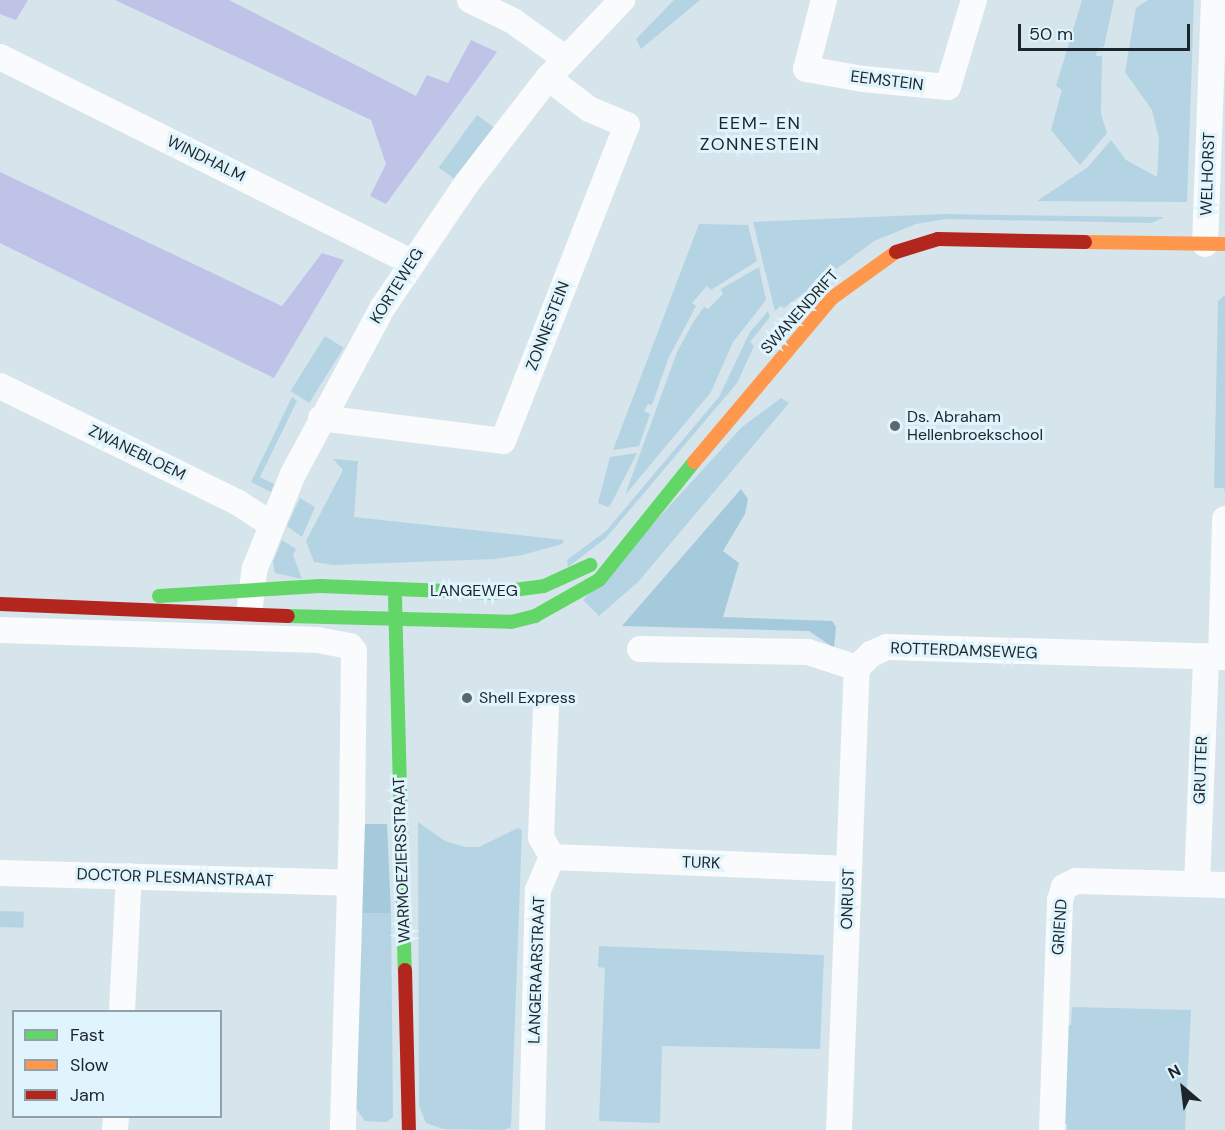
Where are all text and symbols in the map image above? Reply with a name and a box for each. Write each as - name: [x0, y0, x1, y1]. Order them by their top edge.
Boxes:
- scale bar: [1021, 12, 1194, 50]
- text: 50 m: [1029, 22, 1073, 46]
- street label: EEMSTEIN: [849, 67, 925, 95]
- district label: EEM- EN ZONNESTEIN: [700, 113, 820, 156]
- street label: WINDHALM: [164, 132, 248, 186]
- street label: WELHORST: [1197, 132, 1219, 216]
- street label: KORTEWEG: [366, 245, 428, 327]
- street label: SWANENDRIFT: [757, 266, 843, 358]
- street label: ZONNESTEIN: [522, 279, 574, 373]
- place label: Ds. Abraham Hellenbroekschool: [907, 407, 1043, 445]
- marker: Ds. Abraham Hellenbroekschool: [888, 419, 902, 433]
- street label: ZWANEBLOEM: [85, 421, 189, 485]
- street label: LANGEWEG: [430, 581, 518, 601]
- street label: ROTTERDAMSEWEG: [890, 639, 1038, 663]
- place label: Shell Express: [479, 688, 576, 708]
- marker: Shell Express: [460, 691, 474, 705]
- street label: GRUTTER: [1190, 735, 1212, 805]
- street label: WARMOEZIERSSTRAAT: [390, 777, 414, 943]
- street label: TURK: [682, 853, 720, 873]
- street label: DOCTOR PLESMANSTRAAT: [76, 865, 274, 891]
- street label: ONRUST: [837, 868, 859, 930]
- street label: LANGERAARSTRAAT: [525, 896, 549, 1044]
- street label: GRIEND: [1048, 898, 1072, 956]
- legend: [12, 1010, 222, 1118]
- text: Fast: [70, 1023, 105, 1047]
- text: Slow: [70, 1053, 109, 1077]
- north arrow: [1153, 1058, 1213, 1118]
- text: N: [1164, 1060, 1184, 1084]
- text: Jam: [70, 1083, 105, 1107]

